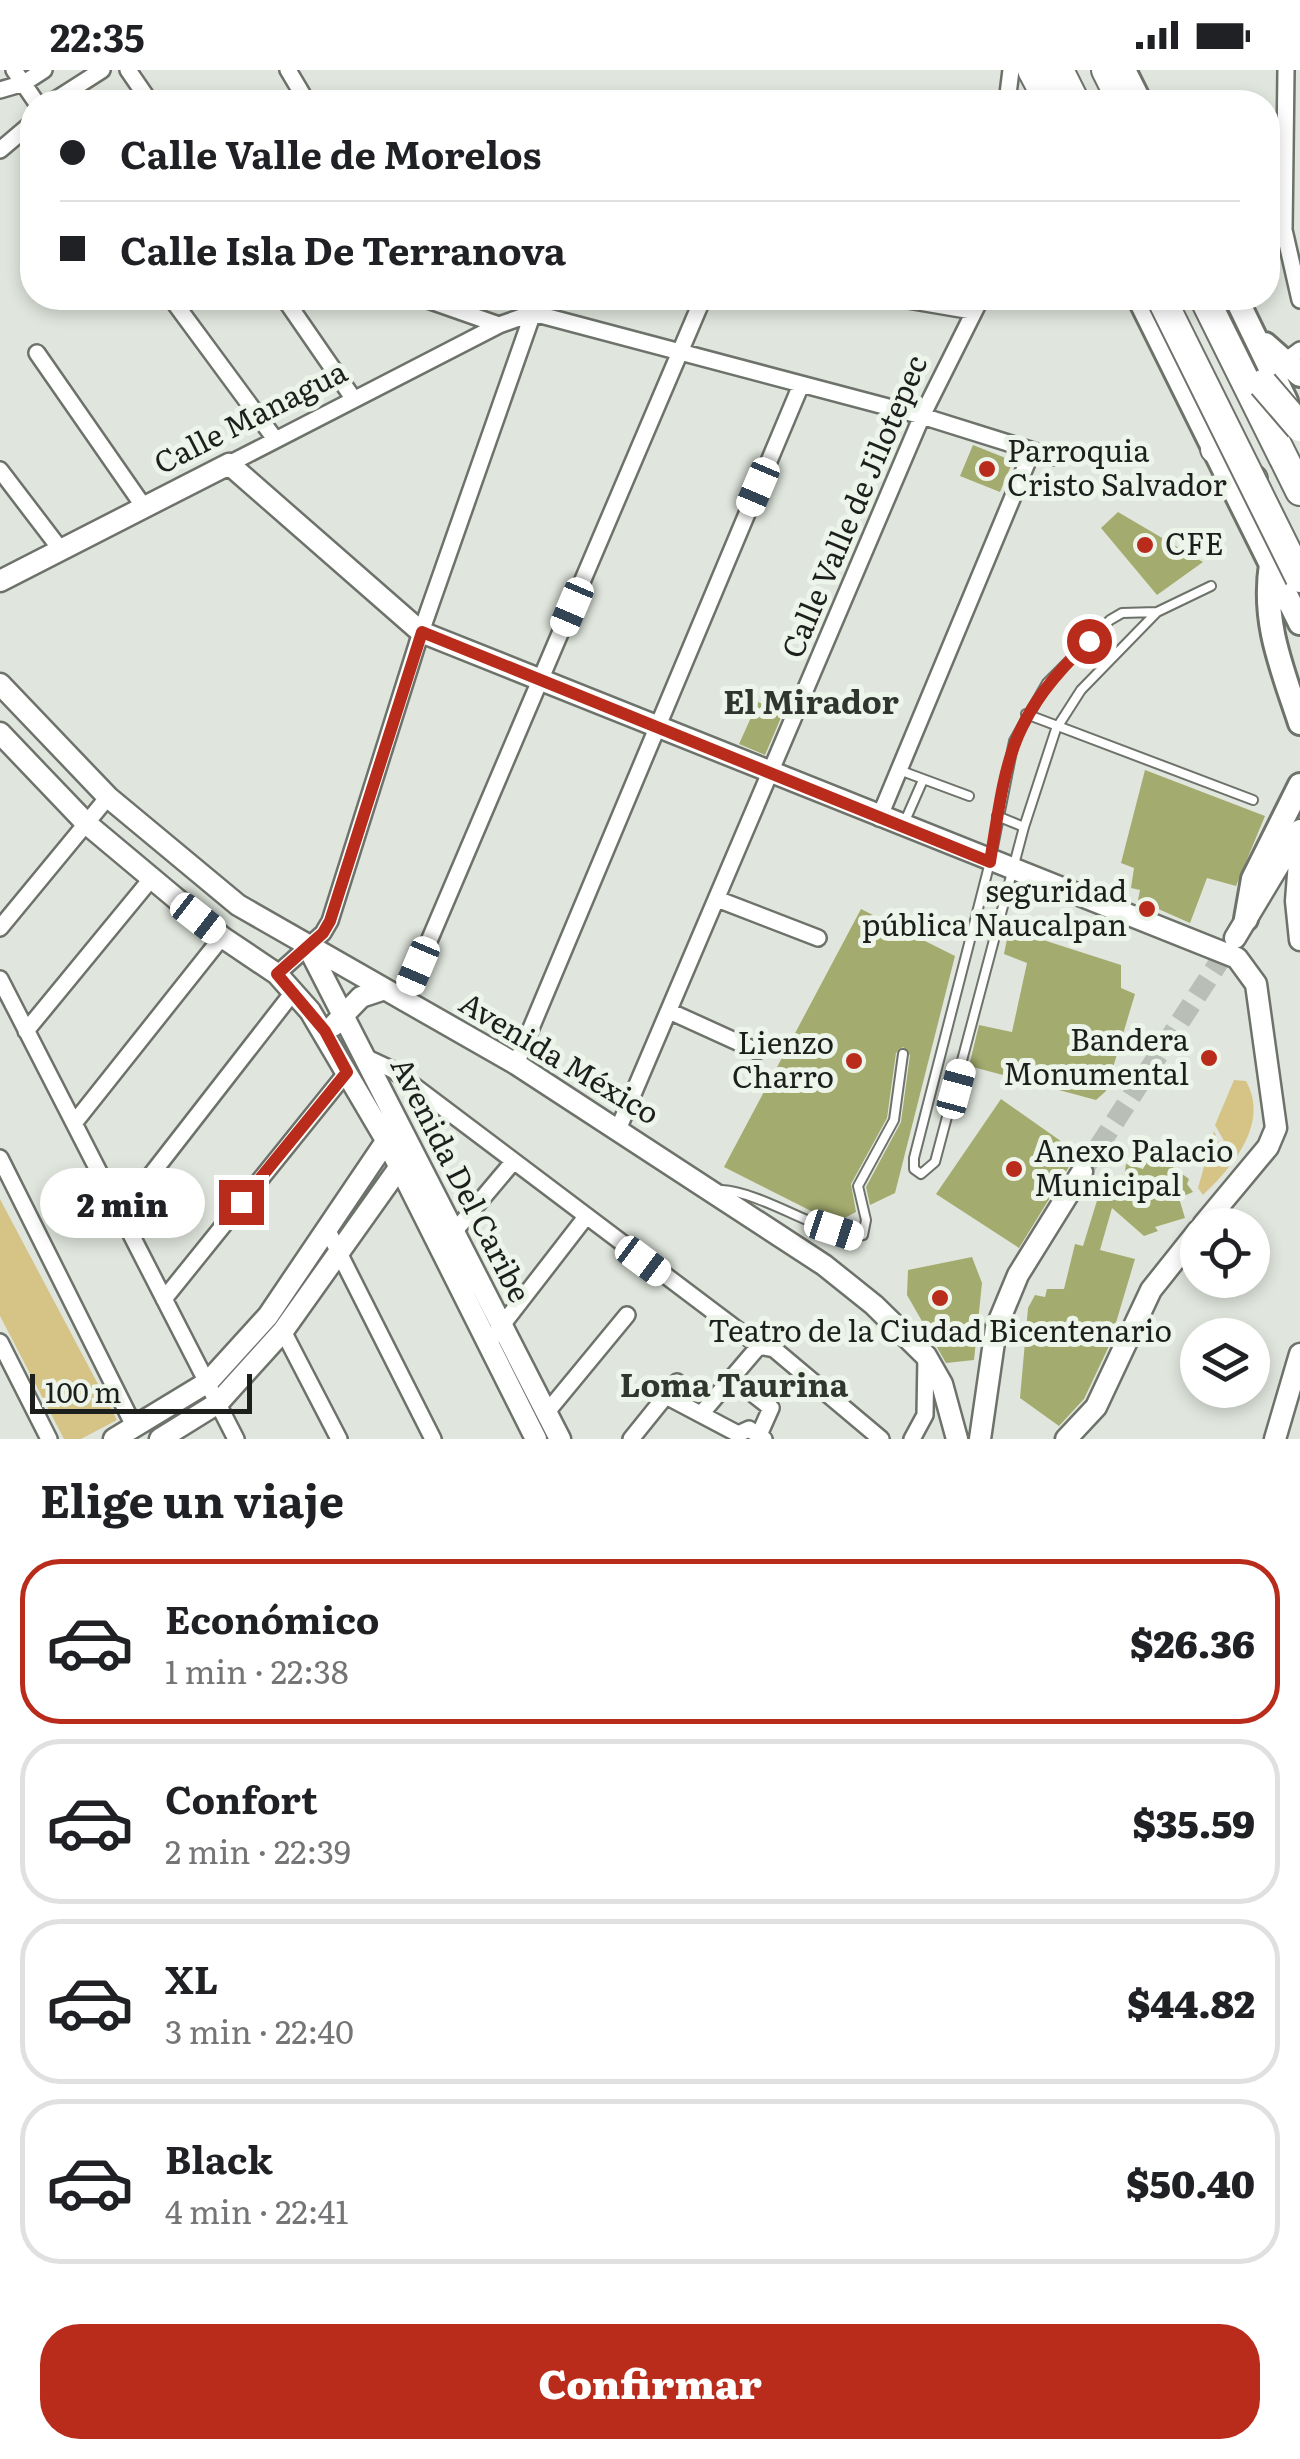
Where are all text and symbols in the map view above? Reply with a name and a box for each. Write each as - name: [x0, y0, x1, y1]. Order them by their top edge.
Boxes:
- text: 22:35: [50, 7, 145, 64]
- text: Calle Valle de Morelos: [120, 124, 541, 181]
- text: Calle Isla De Terranova: [120, 220, 566, 277]
- street label: Calle Managua: [145, 347, 355, 483]
- street label: Calle Valle de Jilotepec: [768, 348, 936, 664]
- place label: Parroquia Cristo Salvador: [1007, 427, 1227, 505]
- car: [732, 454, 784, 520]
- marker: Parroquia Cristo Salvador: [976, 458, 998, 480]
- place label: CFE: [1165, 520, 1224, 564]
- marker: CFE: [1134, 534, 1156, 556]
- car: [546, 574, 598, 640]
- route start: [1067, 619, 1112, 664]
- district label: El Mirador: [723, 676, 899, 724]
- place label: seguridad pública Naucalpan: [862, 867, 1127, 945]
- car: [165, 888, 231, 948]
- marker: seguridad pública Naucalpan: [1136, 898, 1158, 920]
- car: [392, 933, 444, 999]
- street label: Avenida México: [452, 979, 669, 1134]
- place label: Bandera Monumental: [1003, 1016, 1190, 1094]
- place label: Lienzo Charro: [732, 1019, 834, 1097]
- marker: Bandera Monumental: [1198, 1047, 1220, 1069]
- street label: Avenida Del Caribe: [382, 1048, 544, 1309]
- marker: Lienzo Charro: [843, 1050, 865, 1072]
- car: [934, 1056, 978, 1122]
- place label: Anexo Palacio Municipal: [1034, 1127, 1234, 1205]
- marker: Anexo Palacio Municipal: [1003, 1158, 1025, 1180]
- callout: 2 min: [41, 1167, 206, 1237]
- text: 2 min: [77, 1179, 168, 1227]
- route end: [219, 1180, 264, 1225]
- car: [801, 1206, 867, 1254]
- map controls: [1180, 1208, 1270, 1408]
- button: locate: [1180, 1208, 1270, 1298]
- car: [610, 1231, 676, 1291]
- marker: Teatro de la Ciudad Bicentenario: [929, 1287, 951, 1309]
- place label: Teatro de la Ciudad Bicentenario: [708, 1307, 1172, 1351]
- button: layers: [1180, 1318, 1270, 1408]
- district label: Loma Taurina: [620, 1359, 849, 1407]
- scale bar: [30, 1369, 252, 1414]
- text: 100 m: [45, 1370, 122, 1412]
- text: Elige un viaje: [40, 1465, 344, 1532]
- text: Económico: [165, 1589, 380, 1646]
- icon: car: [45, 1597, 135, 1687]
- text: $26.36: [1130, 1613, 1255, 1670]
- text: 1 min · 22:38: [165, 1646, 349, 1694]
- text: Confort: [165, 1769, 318, 1826]
- icon: car: [45, 1777, 135, 1867]
- text: $35.59: [1132, 1793, 1255, 1850]
- text: 2 min · 22:39: [165, 1826, 351, 1874]
- text: XL: [165, 1949, 218, 2006]
- icon: car: [45, 1957, 135, 2047]
- text: $44.82: [1127, 1973, 1255, 2030]
- text: 3 min · 22:40: [165, 2006, 354, 2054]
- text: Black: [165, 2129, 273, 2186]
- icon: car: [45, 2137, 135, 2227]
- text: $50.40: [1126, 2153, 1255, 2210]
- text: 4 min · 22:41: [165, 2186, 349, 2234]
- button: Confirmar: [40, 2324, 1260, 2439]

